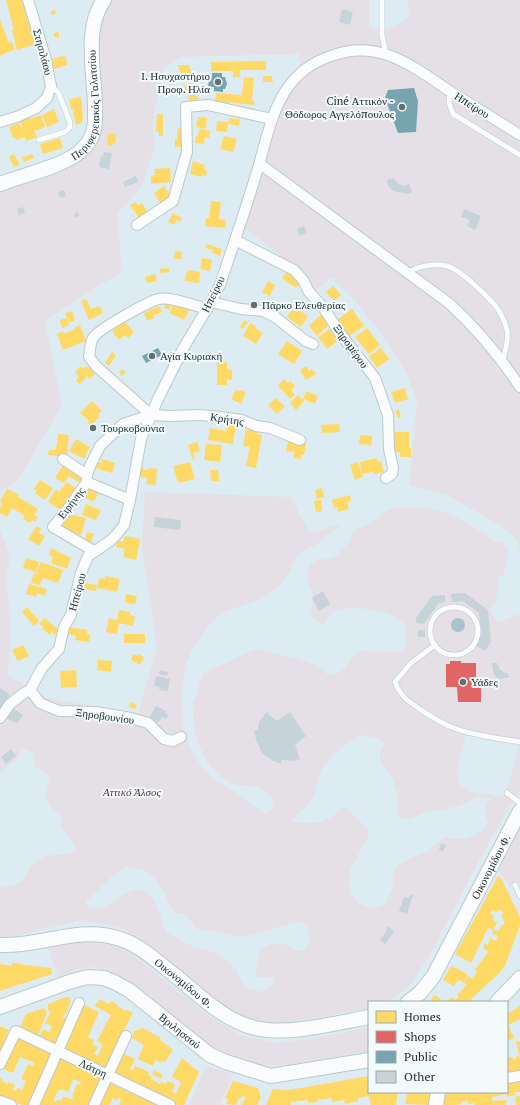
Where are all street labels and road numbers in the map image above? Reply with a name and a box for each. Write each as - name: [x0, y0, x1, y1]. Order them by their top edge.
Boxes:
- street label: Στησιλάου: [30, 27, 56, 77]
- street label: Περιφερειακός Γαλατσίου: [68, 49, 102, 163]
- street label: Ηπείρου: [452, 89, 493, 121]
- street label: Ηπείρου: [198, 273, 228, 314]
- street label: Ξηρομέρου: [330, 321, 372, 371]
- street label: Κρήτης: [209, 409, 245, 429]
- street label: Ειρήνης: [55, 484, 88, 522]
- street label: Ηπείρου: [65, 571, 89, 613]
- street label: Ξηροβουνίου: [75, 705, 136, 727]
- street label: Οικονομίδου Φ.: [468, 832, 514, 902]
- street label: Οικονομίδου Φ.: [152, 955, 216, 1011]
- street label: Βριλησσού: [156, 1010, 204, 1052]
- street label: Λάτρη: [77, 1055, 110, 1081]

